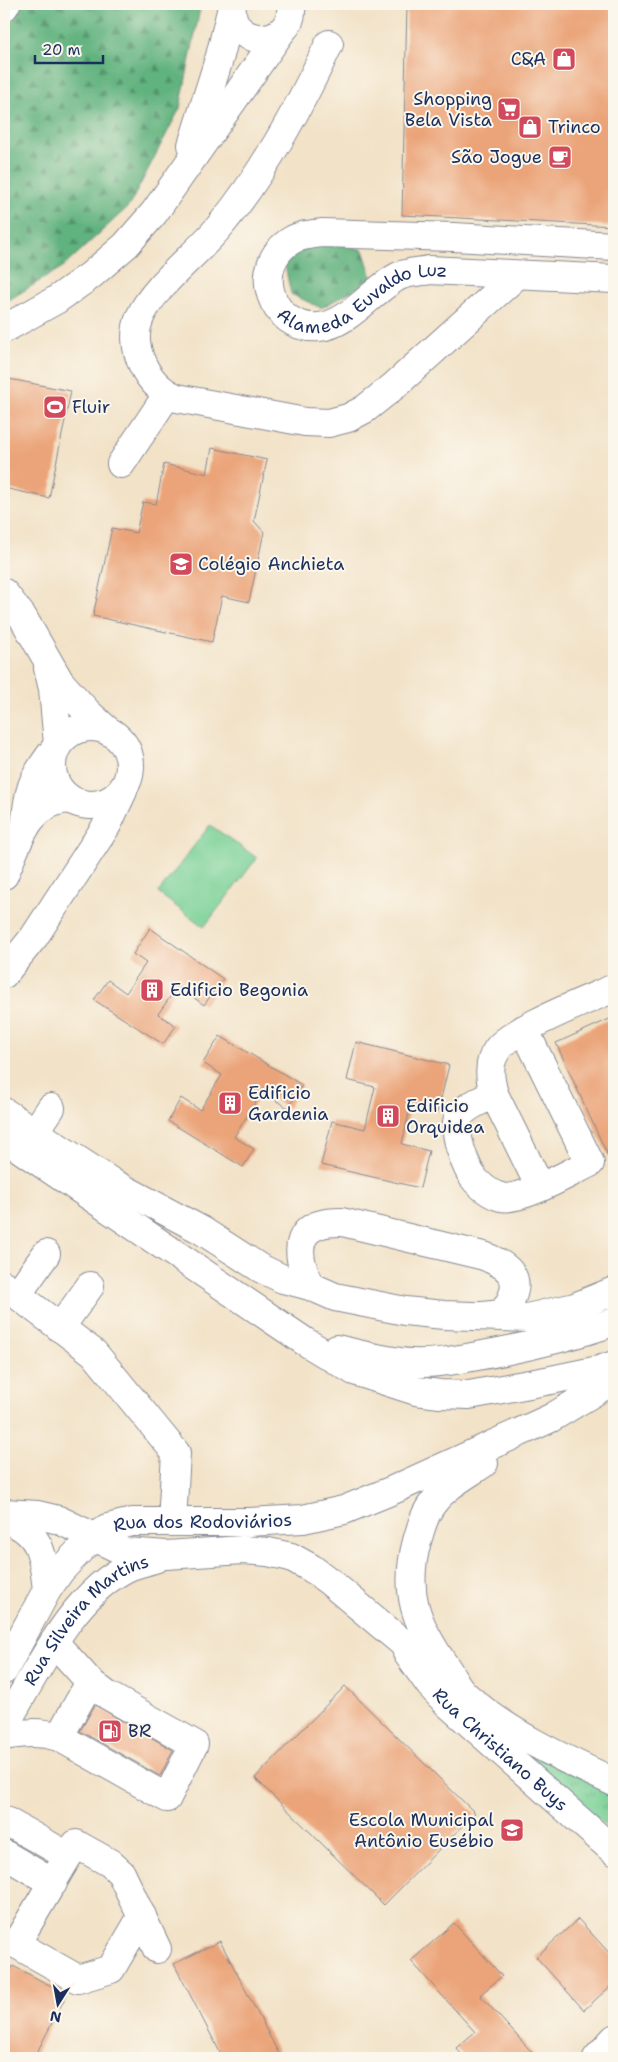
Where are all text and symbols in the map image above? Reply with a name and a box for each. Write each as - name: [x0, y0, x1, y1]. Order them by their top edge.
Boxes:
- scale bar: [35, 32, 102, 64]
- text: 20 m: [42, 40, 81, 60]
- shop icon: C&A: [551, 46, 577, 72]
- place label: C&A: [511, 47, 546, 71]
- place label: Shopping Bela Vista: [405, 87, 492, 132]
- supermarket icon: Shopping Bela Vista: [496, 96, 522, 122]
- shop icon: Trinco: [517, 114, 543, 140]
- place label: Trinco: [548, 115, 601, 139]
- cafe icon: São Jogue: [547, 144, 573, 170]
- place label: São Jogue: [451, 145, 542, 169]
- street label: Alameda Euvaldo Luz: [272, 258, 448, 339]
- sports icon: Fluir: [42, 394, 68, 420]
- place label: Fluir: [72, 395, 110, 419]
- school or university icon: Colégio Anchieta: [168, 551, 194, 577]
- place label: Colégio Anchieta: [198, 552, 344, 576]
- building icon: Edificio Begonia: [139, 977, 165, 1003]
- place label: Edificio Begonia: [170, 978, 308, 1002]
- place label: Edificio Gardenia: [248, 1081, 328, 1126]
- building icon: Edificio Gardenia: [217, 1090, 243, 1116]
- place label: Edificio Orquidea: [406, 1094, 484, 1139]
- building icon: Edificio Orquidea: [375, 1103, 401, 1129]
- street label: Rua dos Rodoviários: [111, 1508, 293, 1538]
- street label: Rua Silveira Martins: [18, 1549, 151, 1690]
- street label: Rua Christiano Buys: [427, 1683, 573, 1817]
- fuel station icon: BR: [97, 1718, 123, 1744]
- place label: BR: [128, 1719, 151, 1743]
- place label: Escola Municipal Antônio Eusébio: [349, 1808, 495, 1853]
- school or university icon: Escola Municipal Antônio Eusébio: [499, 1817, 525, 1843]
- north arrow: [32, 1980, 82, 2030]
- text: N: [48, 2007, 63, 2027]

